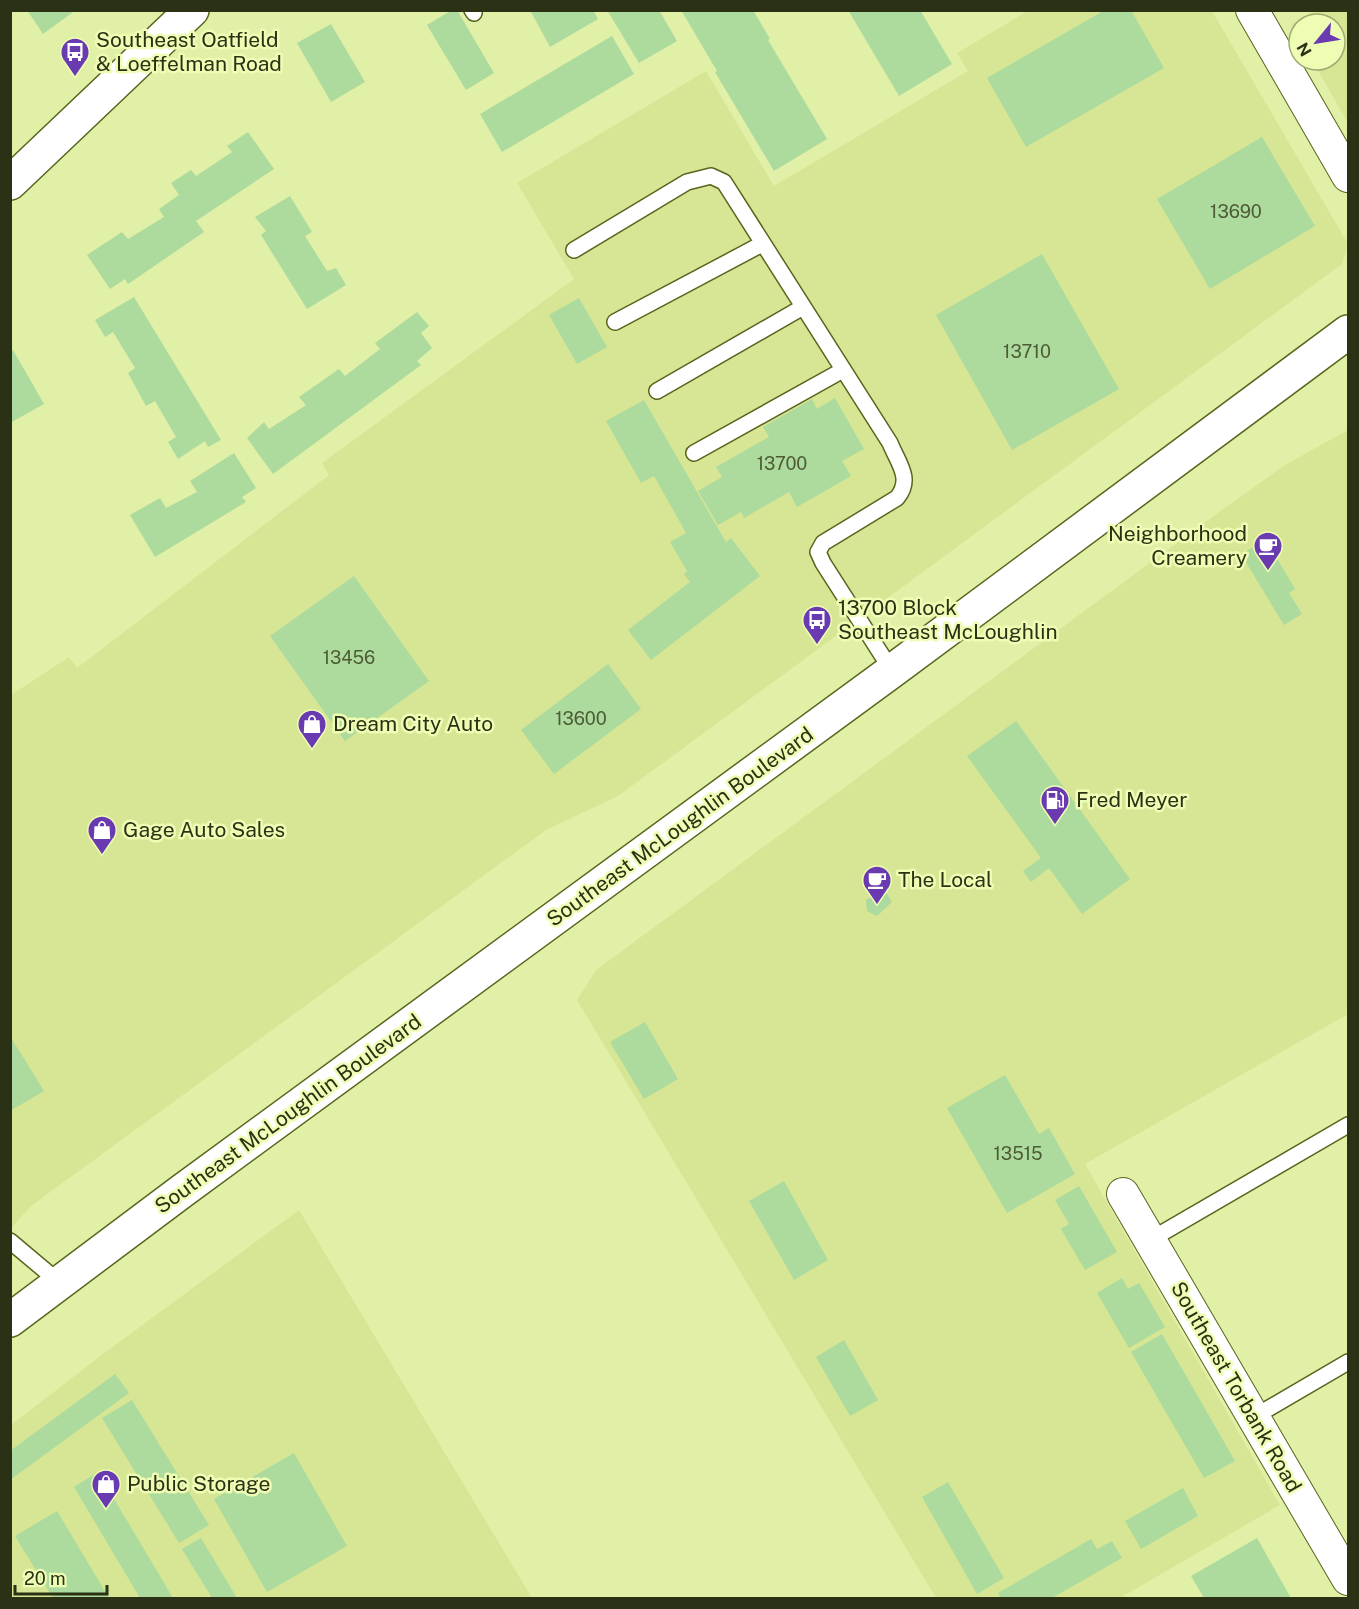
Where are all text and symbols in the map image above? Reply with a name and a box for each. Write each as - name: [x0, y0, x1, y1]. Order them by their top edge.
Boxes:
- north arrow: [1287, 12, 1347, 72]
- place label: Southeast Oatfield & Loeffelman Road: [96, 27, 282, 76]
- bus stop icon: Southeast Oatfield & Loeffelman Road: [59, 36, 91, 78]
- text: N: [1293, 39, 1316, 59]
- house number: 13690: [1210, 201, 1262, 222]
- house number: 13710: [1003, 341, 1051, 362]
- house number: 13700: [757, 453, 807, 474]
- place label: Neighborhood Creamery: [1108, 521, 1247, 570]
- cafe icon: Neighborhood Creamery: [1252, 530, 1284, 572]
- place label: 13700 Block Southeast McLoughlin: [838, 595, 1058, 644]
- bus stop icon: 13700 Block Southeast McLoughlin: [801, 604, 833, 646]
- house number: 13456: [323, 647, 375, 668]
- shop icon: Dream City Auto: [296, 708, 328, 750]
- house number: 13600: [555, 708, 607, 729]
- place label: Dream City Auto: [333, 711, 493, 736]
- street label: Southeast McLoughlin Boulevard: [542, 722, 818, 932]
- fuel station icon: Fred Meyer: [1039, 784, 1071, 826]
- place label: Fred Meyer: [1076, 787, 1187, 812]
- shop icon: Gage Auto Sales: [86, 814, 118, 856]
- place label: Gage Auto Sales: [123, 817, 285, 842]
- cafe icon: The Local: [861, 864, 893, 906]
- place label: The Local: [898, 867, 992, 892]
- street label: Southeast McLoughlin Boulevard: [150, 1009, 426, 1219]
- house number: 13515: [993, 1143, 1043, 1164]
- street label: Southeast Torbank Road: [1166, 1277, 1307, 1497]
- shop icon: Public Storage: [90, 1468, 122, 1510]
- place label: Public Storage: [127, 1471, 270, 1496]
- scale bar: [15, 1558, 106, 1596]
- text: 20 m: [24, 1568, 66, 1589]

